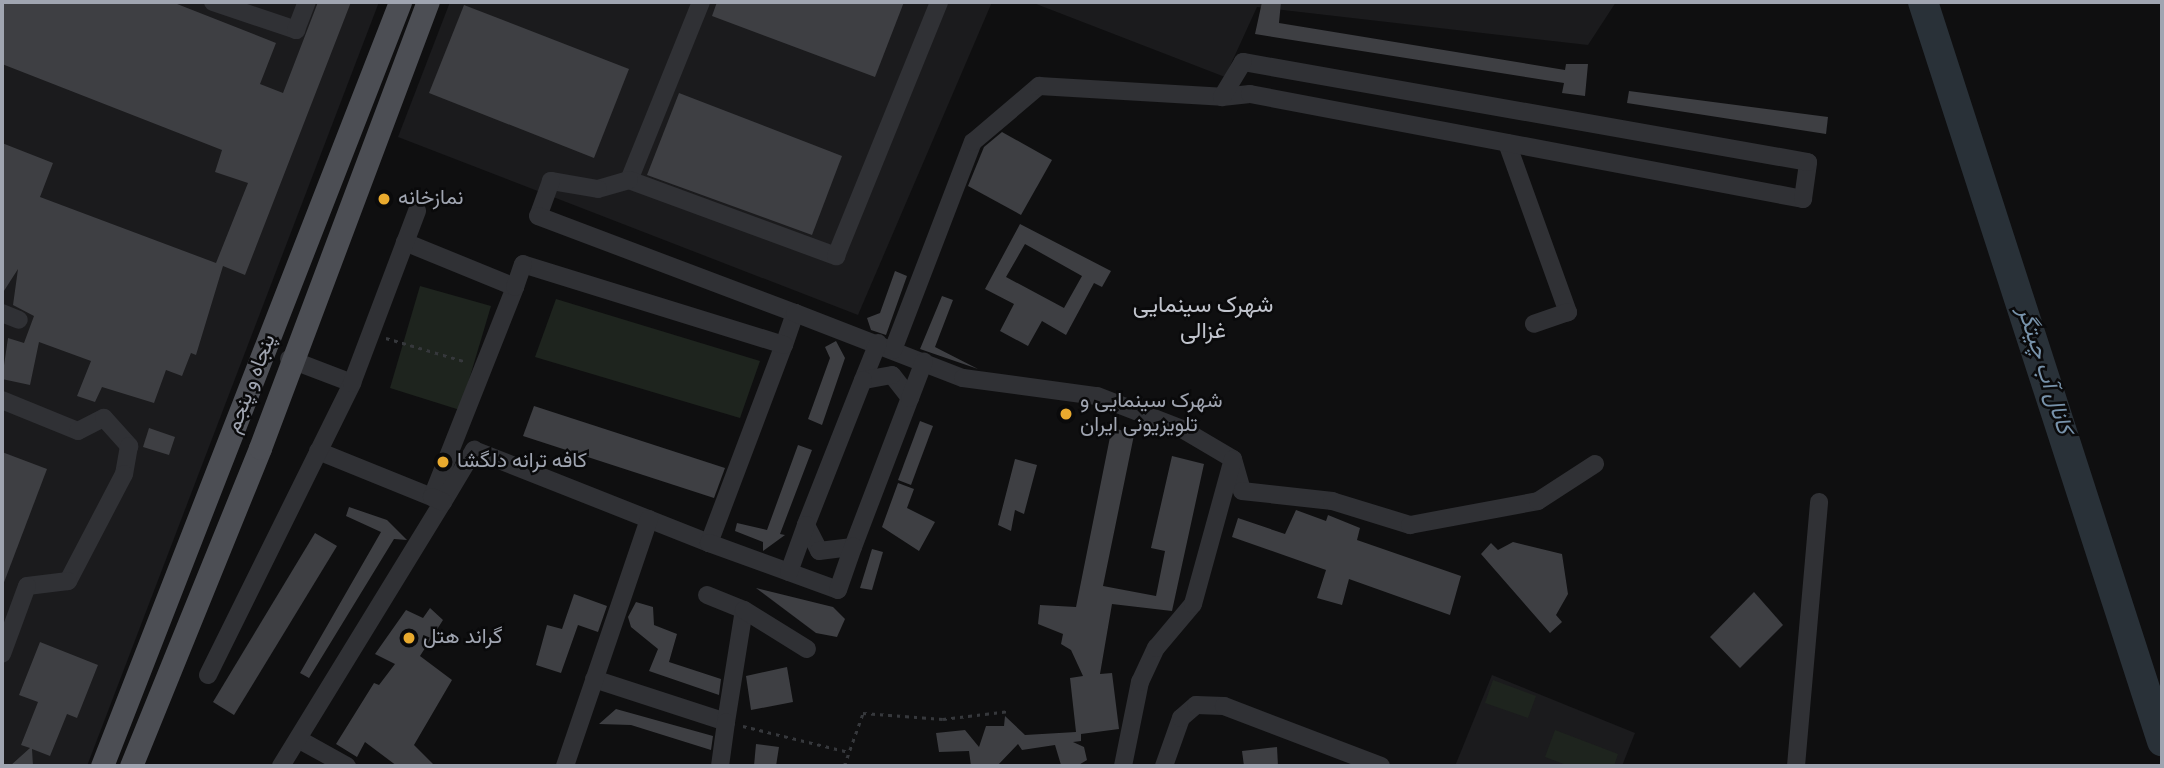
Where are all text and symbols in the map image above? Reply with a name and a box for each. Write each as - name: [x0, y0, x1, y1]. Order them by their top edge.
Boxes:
- place label: نمازخانه: [398, 186, 464, 212]
- marker: نمازخانه: [376, 191, 392, 207]
- district label: شهرک سینمایی غزالی: [1133, 293, 1273, 347]
- water label: کانال آب چیتگر: [2009, 304, 2077, 438]
- street label: پنجاه و پنجم: [222, 331, 282, 437]
- place label: شهرک سینمایی و تلویزیونی ایران: [1080, 389, 1223, 439]
- marker: شهرک سینمایی و تلویزیونی ایران: [1058, 406, 1074, 422]
- place label: کافه ترانه دلگشا: [457, 449, 587, 475]
- marker: کافه ترانه دلگشا: [435, 454, 451, 470]
- place label: گراند هتل: [423, 625, 503, 651]
- marker: گراند هتل: [401, 630, 417, 646]

